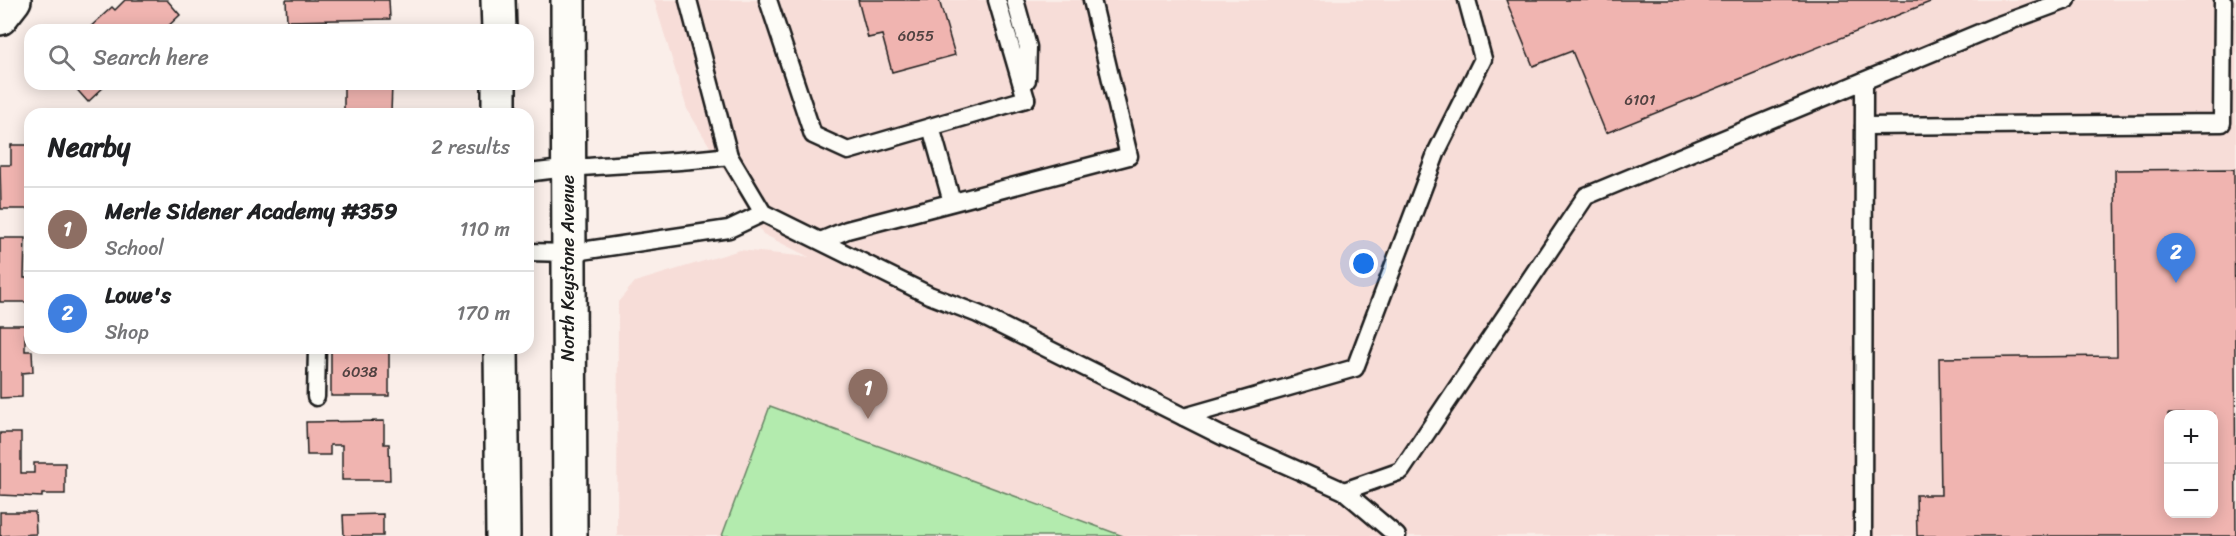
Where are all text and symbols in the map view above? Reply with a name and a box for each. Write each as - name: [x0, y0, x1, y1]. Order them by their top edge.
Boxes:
- house number: 6055: [898, 23, 934, 49]
- search box: [24, 24, 534, 90]
- text: Search here: [93, 38, 209, 77]
- icon: search: [45, 41, 78, 74]
- house number: 6101: [1625, 87, 1655, 113]
- text: Nearby: [48, 124, 130, 170]
- text: 2 results: [431, 130, 510, 165]
- street label: North Keystone Avenue: [552, 175, 584, 361]
- text: Merle Sidener Academy #359: [105, 192, 398, 231]
- text: 1: [63, 212, 72, 247]
- text: 110 m: [460, 212, 510, 247]
- text: School: [105, 231, 164, 266]
- pin: 2: [2156, 234, 2196, 283]
- your location: [1349, 249, 1378, 278]
- text: Lowe's: [105, 276, 171, 315]
- text: 2: [62, 296, 73, 331]
- text: 170 m: [457, 296, 510, 331]
- text: Shop: [105, 315, 149, 350]
- house number: 6038: [342, 359, 378, 385]
- pin: 1: [848, 370, 888, 419]
- map controls: [2164, 410, 2218, 518]
- button: +: [2164, 410, 2218, 464]
- button: −: [2164, 464, 2218, 518]

